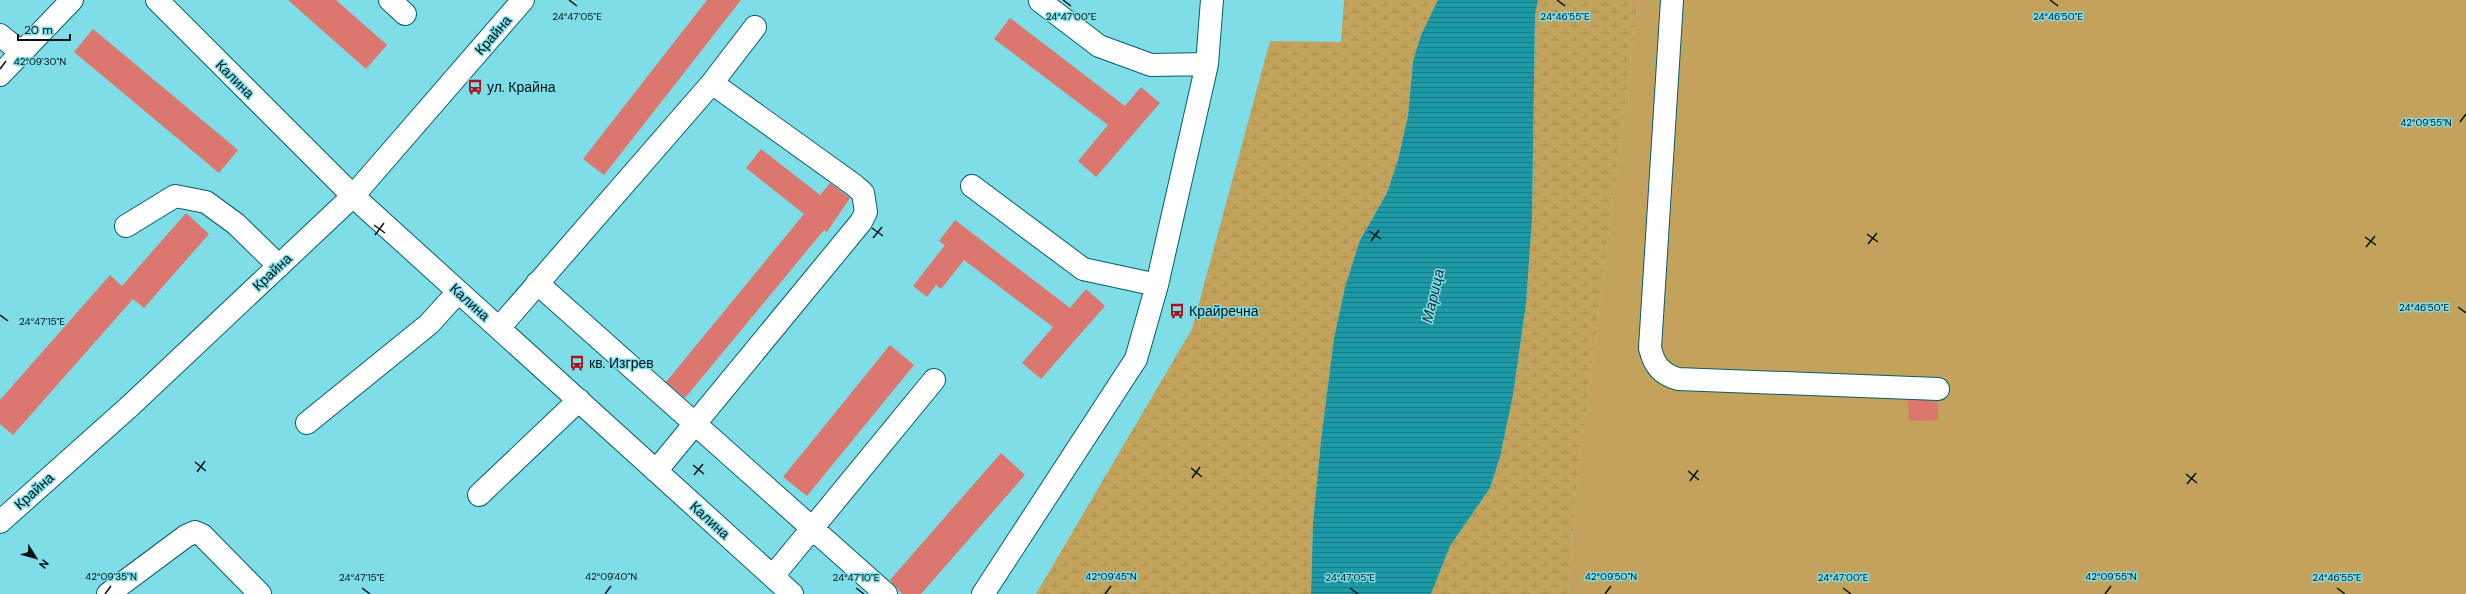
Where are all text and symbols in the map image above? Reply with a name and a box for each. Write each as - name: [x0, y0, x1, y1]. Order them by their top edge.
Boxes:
- text: 24°47'05"E: [552, 10, 602, 23]
- text: 24°47'00"E: [1046, 10, 1097, 23]
- text: 24°46'55"E: [1540, 10, 1590, 23]
- text: 24°46'50"E: [2033, 10, 2083, 23]
- street label: Крайна: [471, 11, 515, 59]
- scale bar: [18, 16, 70, 42]
- text: 20 m: [24, 22, 53, 38]
- text: 42°09'30"N: [14, 55, 66, 68]
- street label: Калина: [212, 56, 258, 102]
- bus stop icon: ул. Крайна: [466, 78, 484, 96]
- place label: ул. Крайна: [487, 78, 556, 96]
- text: 42°09'55"N: [2400, 116, 2452, 129]
- street label: Крайна: [249, 249, 296, 295]
- water label: Марица: [1417, 267, 1449, 325]
- street label: Калина: [446, 279, 494, 325]
- text: 24°46'50"E: [2399, 301, 2449, 314]
- bus stop icon: Крайречна: [1168, 302, 1186, 320]
- place label: Крайречна: [1189, 302, 1259, 320]
- text: 24°47'15"E: [19, 315, 65, 328]
- bus stop icon: кв. Изгрев: [568, 354, 586, 372]
- place label: кв. Изгрев: [589, 354, 654, 372]
- street label: Крайна: [10, 468, 58, 513]
- street label: Калина: [686, 497, 734, 543]
- north arrow: [16, 538, 56, 578]
- text: N: [36, 557, 52, 571]
- text: 42°09'35"N: [85, 570, 137, 583]
- text: 42°09'40"N: [585, 570, 637, 583]
- text: 42°09'45"N: [1085, 570, 1137, 583]
- text: 42°09'50"N: [1585, 570, 1637, 583]
- text: 42°09'55"N: [2085, 570, 2137, 583]
- text: 24°47'15"E: [339, 571, 385, 584]
- text: 24°47'10"E: [833, 571, 880, 584]
- text: 24°47'05"E: [1325, 571, 1375, 584]
- text: 24°47'00"E: [1818, 571, 1869, 584]
- text: 24°46'55"E: [2312, 571, 2362, 584]

